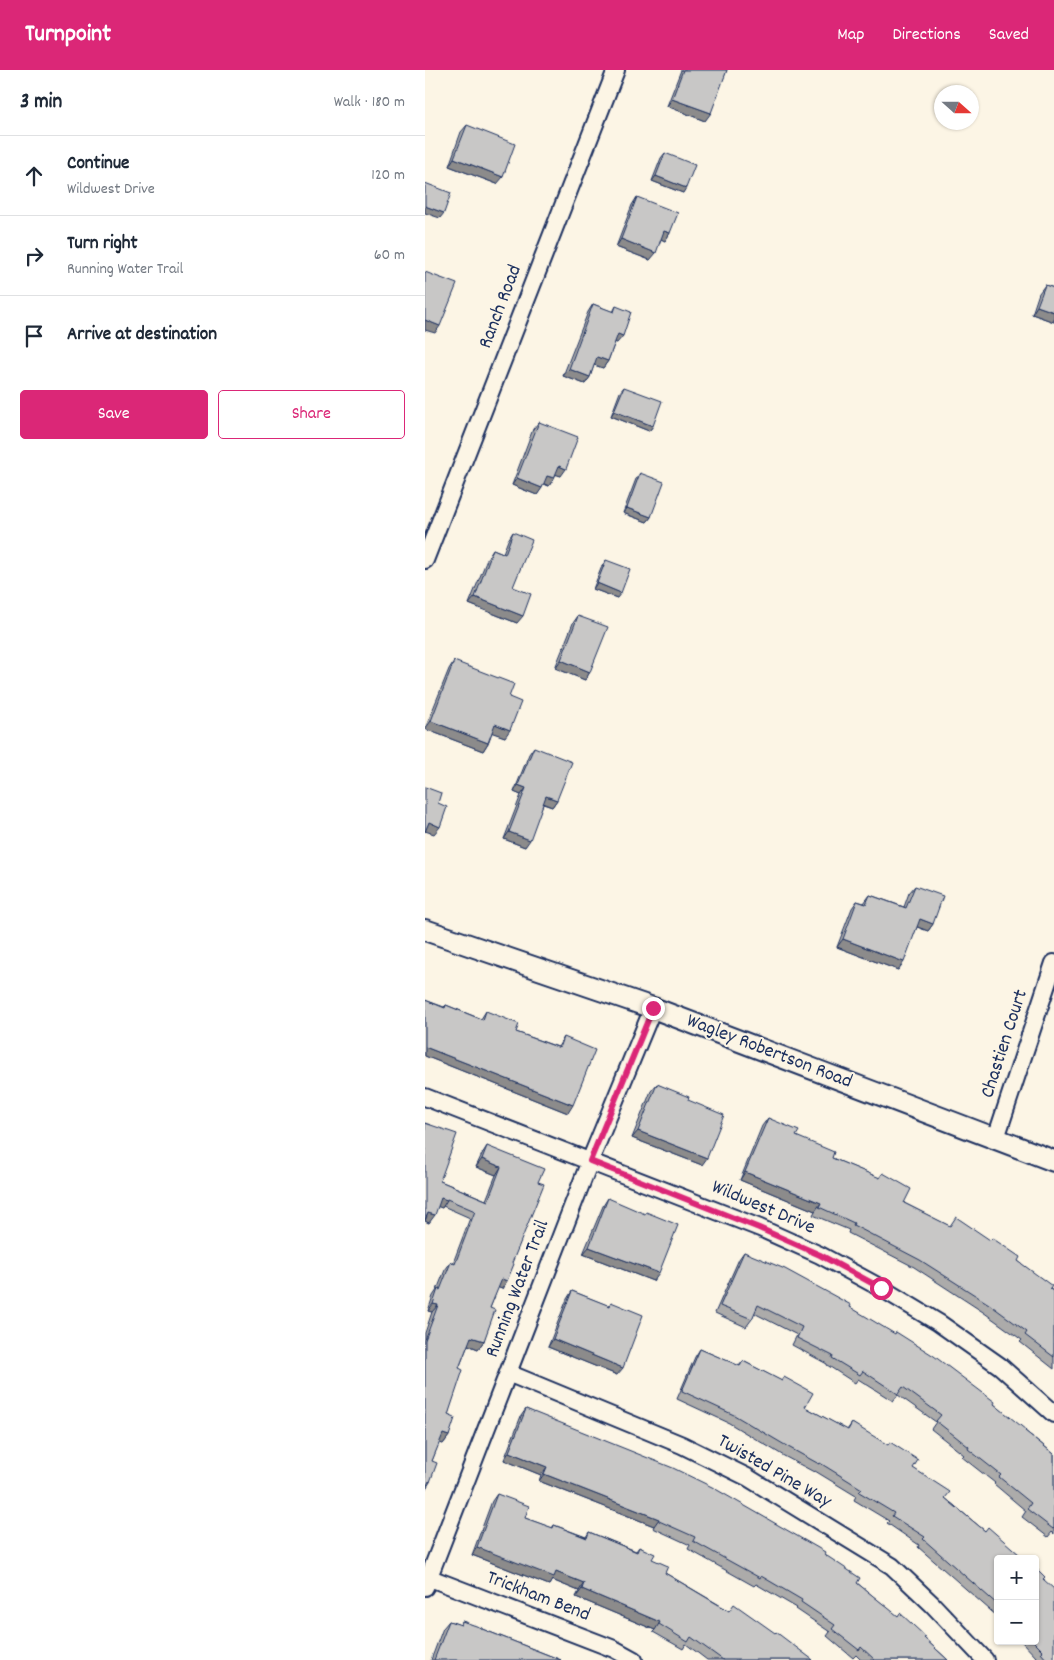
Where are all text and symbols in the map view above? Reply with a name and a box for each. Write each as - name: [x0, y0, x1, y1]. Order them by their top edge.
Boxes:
- text: Turnpoint: [25, 18, 111, 52]
- text: Map: [837, 23, 864, 48]
- text: Directions: [892, 23, 961, 48]
- text: Saved: [989, 23, 1029, 48]
- north arrow: [934, 85, 979, 130]
- text: 3 min: [20, 88, 62, 118]
- text: Walk · 180 m: [334, 91, 405, 114]
- text: Continue: [67, 151, 129, 178]
- icon: ahead: [20, 162, 48, 190]
- text: 120 m: [371, 164, 405, 187]
- text: Wildwest Drive: [67, 178, 155, 201]
- text: Turn right: [67, 231, 138, 258]
- icon: right: [20, 242, 48, 270]
- text: 60 m: [374, 244, 405, 267]
- text: Running Water Trail: [67, 258, 183, 281]
- street label: Ranch Road: [472, 261, 530, 353]
- icon: arrive: [20, 322, 48, 350]
- text: Arrive at destination: [67, 322, 217, 349]
- button: Save: [20, 390, 208, 439]
- button: Share: [218, 390, 405, 439]
- street label: Chastien Court: [974, 986, 1036, 1102]
- route end: [642, 997, 665, 1020]
- street label: Wagley Robertson Road: [682, 1008, 856, 1096]
- street label: Wildwest Drive: [707, 1174, 819, 1242]
- street label: Running Water Trail: [479, 1216, 557, 1362]
- route start: [870, 1277, 893, 1300]
- street label: Twisted Pine Way: [712, 1428, 837, 1516]
- map controls: [994, 1555, 1039, 1645]
- button: +: [994, 1555, 1039, 1600]
- street label: Trickham Bend: [482, 1564, 594, 1630]
- button: −: [994, 1600, 1039, 1645]

